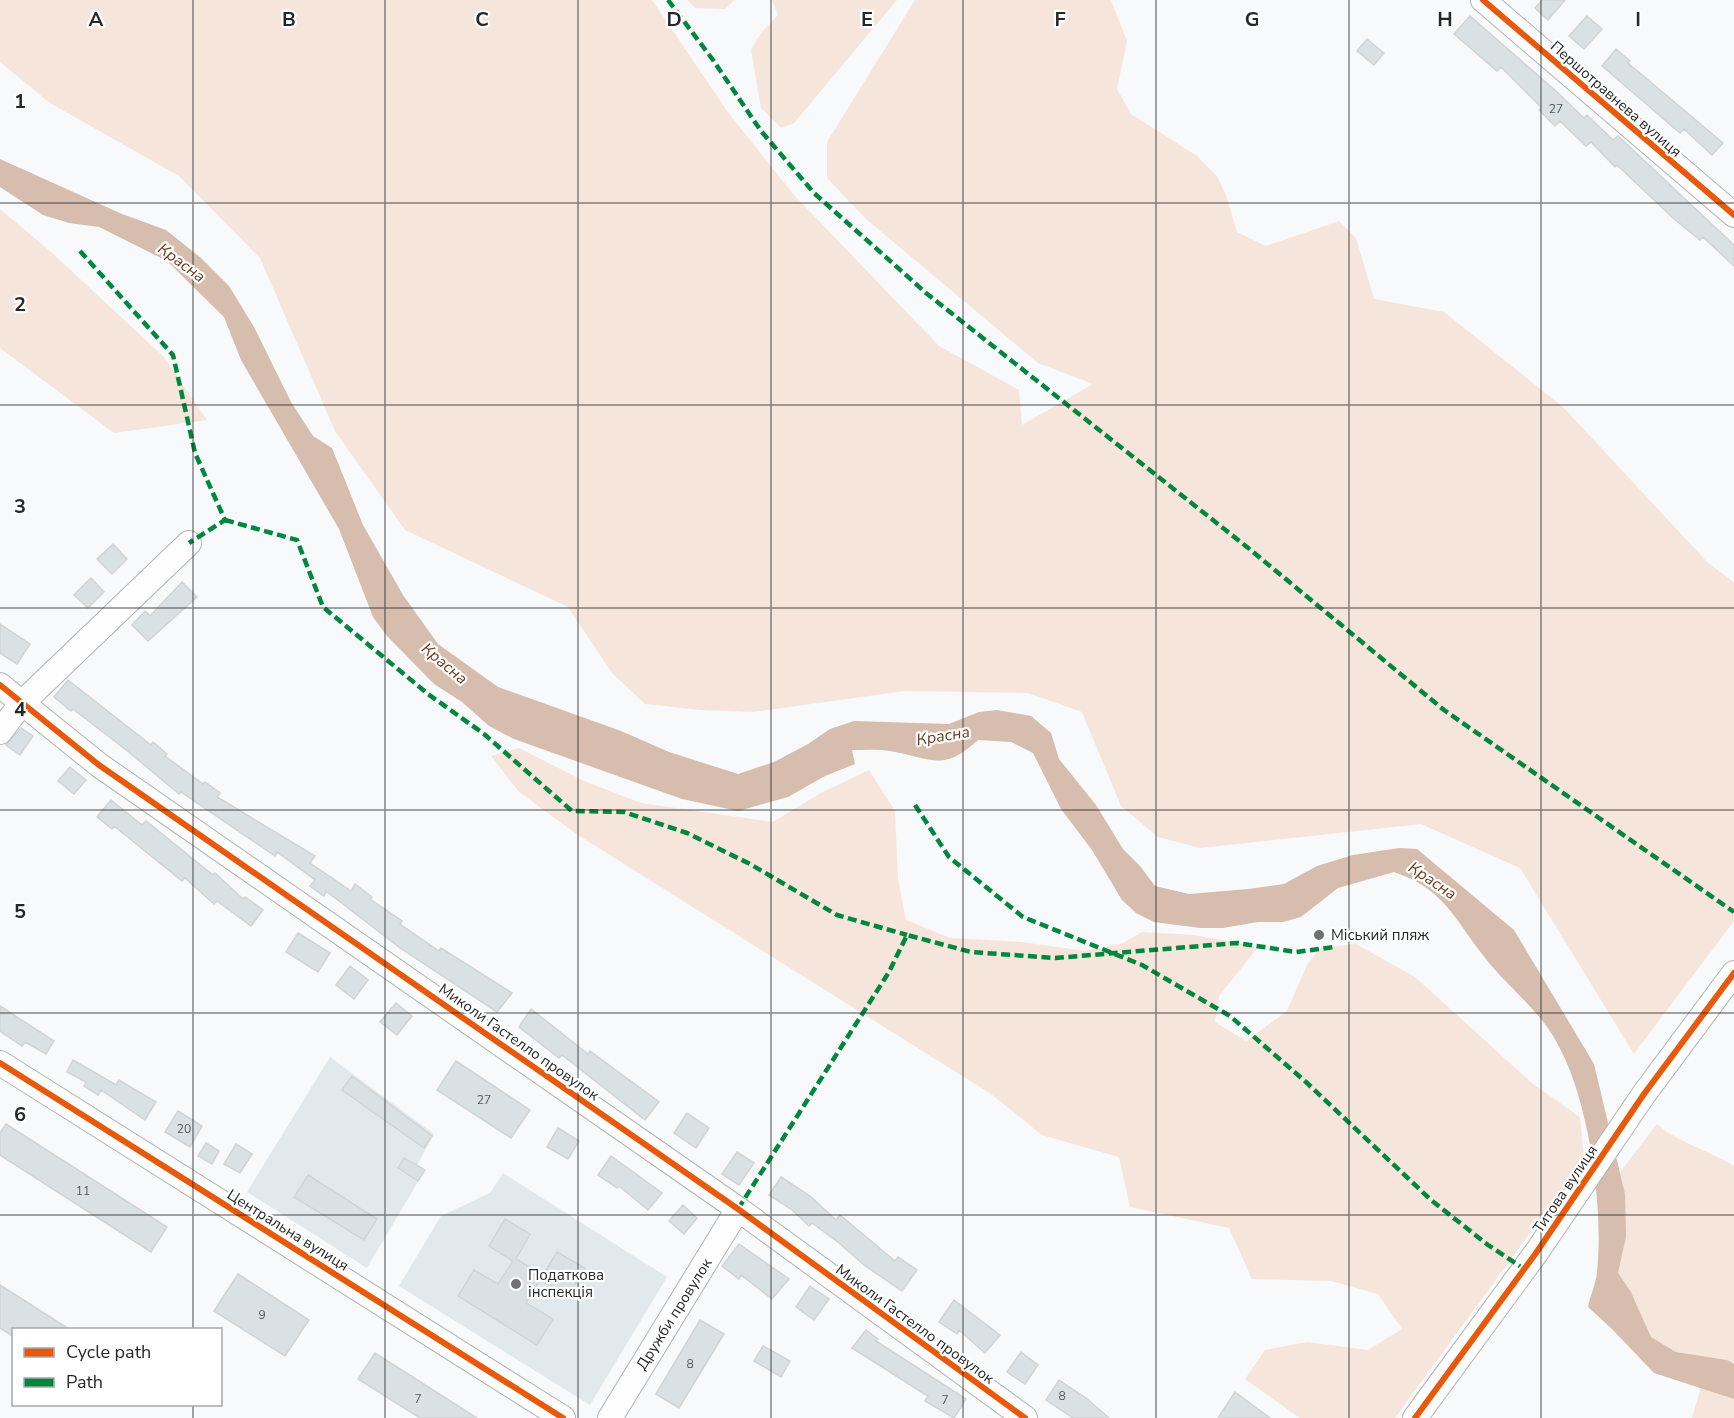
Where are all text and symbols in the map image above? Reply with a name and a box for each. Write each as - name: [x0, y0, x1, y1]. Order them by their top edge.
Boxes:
- text: A: [89, 6, 104, 33]
- text: B: [282, 6, 296, 33]
- text: C: [475, 6, 489, 33]
- text: D: [666, 6, 682, 33]
- text: E: [861, 6, 873, 33]
- text: F: [1054, 6, 1066, 33]
- text: G: [1245, 6, 1259, 33]
- text: H: [1437, 6, 1453, 33]
- text: I: [1635, 6, 1641, 33]
- street label: Першотравнева вулиця: [1546, 36, 1686, 162]
- text: 1: [14, 88, 26, 115]
- house number: 27: [1549, 101, 1563, 117]
- water label: Красна: [153, 238, 210, 288]
- text: 2: [14, 291, 26, 318]
- text: 3: [14, 493, 26, 520]
- water label: Красна: [417, 638, 472, 690]
- text: 4: [14, 696, 26, 723]
- water label: Красна: [915, 721, 972, 751]
- water label: Красна: [1404, 857, 1461, 905]
- text: 5: [14, 898, 26, 925]
- place label: Міський пляж: [1331, 925, 1429, 945]
- marker: Міський пляж: [1312, 928, 1326, 942]
- street label: Миколи Гастелло провулок: [435, 979, 603, 1105]
- house number: 27: [477, 1092, 491, 1108]
- text: 6: [14, 1101, 26, 1128]
- house number: 20: [177, 1121, 191, 1137]
- street label: Титова вулиця: [1528, 1141, 1602, 1237]
- house number: 11: [76, 1183, 90, 1199]
- street label: Центральна вулиця: [223, 1184, 353, 1276]
- street label: Дружби провулок: [632, 1254, 716, 1374]
- street label: Миколи Гастелло провулок: [832, 1260, 998, 1388]
- place label: Податкова інспекція: [528, 1265, 604, 1302]
- marker: Податкова інспекція: [509, 1277, 523, 1291]
- house number: 9: [258, 1307, 266, 1323]
- legend: [12, 1328, 222, 1406]
- text: Cycle path: [66, 1340, 151, 1364]
- house number: 8: [686, 1356, 694, 1372]
- text: Path: [66, 1370, 103, 1394]
- house number: 8: [1058, 1388, 1066, 1404]
- house number: 7: [414, 1391, 422, 1407]
- house number: 7: [941, 1392, 949, 1408]

